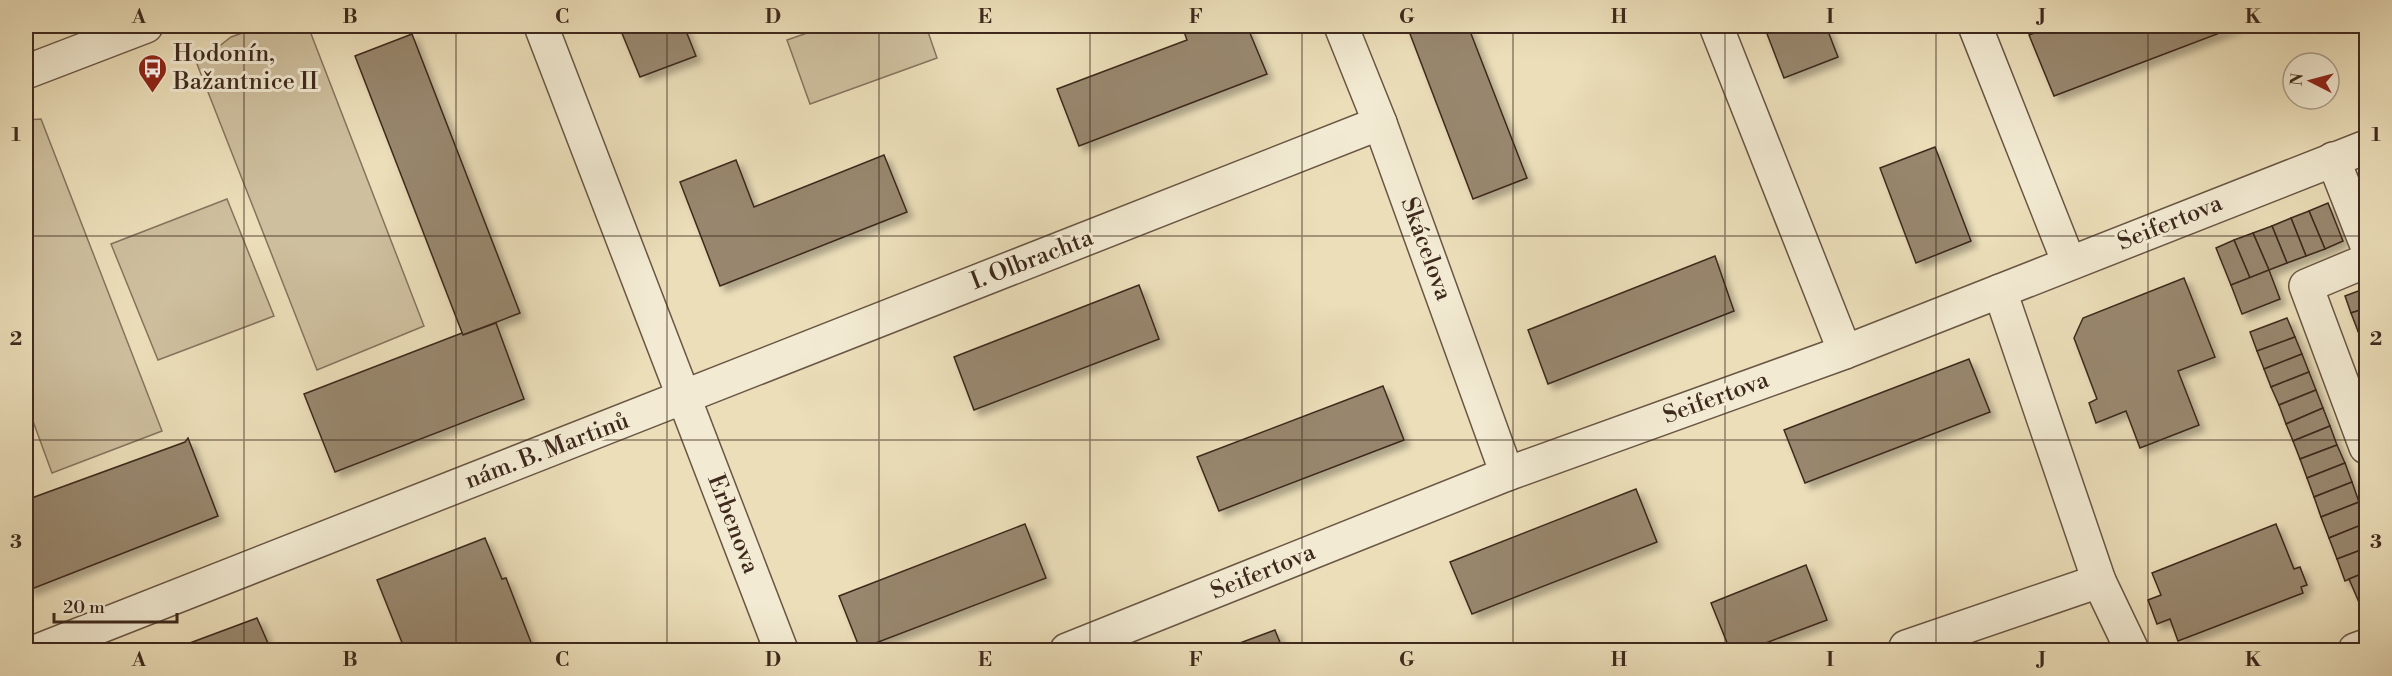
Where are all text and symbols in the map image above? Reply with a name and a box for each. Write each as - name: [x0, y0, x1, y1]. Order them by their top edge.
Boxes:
- text: A: [131, 5, 147, 30]
- text: B: [342, 5, 358, 30]
- text: C: [555, 5, 569, 30]
- text: D: [765, 5, 781, 30]
- text: E: [978, 5, 992, 30]
- text: F: [1189, 5, 1203, 30]
- text: G: [1399, 5, 1415, 30]
- text: H: [1611, 5, 1628, 30]
- text: I: [1826, 5, 1834, 30]
- text: J: [2035, 5, 2046, 30]
- text: K: [2245, 5, 2262, 30]
- place label: Hodonín, Bažantnice II: [172, 39, 318, 97]
- north arrow: [2281, 51, 2341, 111]
- bus stop icon: Hodonín, Bažantnice II: [136, 52, 168, 94]
- text: N: [2286, 72, 2308, 87]
- text: 1: [11, 123, 21, 148]
- text: 1: [2371, 123, 2381, 148]
- street label: Seifertova: [2113, 188, 2228, 258]
- street label: Skácelova: [1394, 193, 1459, 305]
- street label: I. Olbrachta: [967, 223, 1098, 297]
- text: 2: [10, 327, 22, 352]
- text: 2: [2370, 327, 2382, 352]
- street label: Seifertova: [1659, 365, 1774, 431]
- street label: nám. B. Martinů: [460, 406, 634, 496]
- street label: Erbenova: [700, 470, 766, 579]
- text: 3: [10, 530, 22, 555]
- text: 3: [2370, 530, 2382, 555]
- street label: Seifertova: [1206, 537, 1321, 607]
- scale bar: [54, 586, 177, 624]
- text: 20 m: [63, 596, 105, 619]
- text: A: [131, 648, 147, 673]
- text: B: [342, 648, 358, 673]
- text: C: [555, 648, 569, 673]
- text: D: [765, 648, 781, 673]
- text: E: [978, 648, 992, 673]
- text: F: [1189, 648, 1203, 673]
- text: G: [1399, 648, 1415, 673]
- text: H: [1611, 648, 1628, 673]
- text: I: [1826, 648, 1834, 673]
- text: J: [2035, 648, 2046, 673]
- text: K: [2245, 648, 2262, 673]

